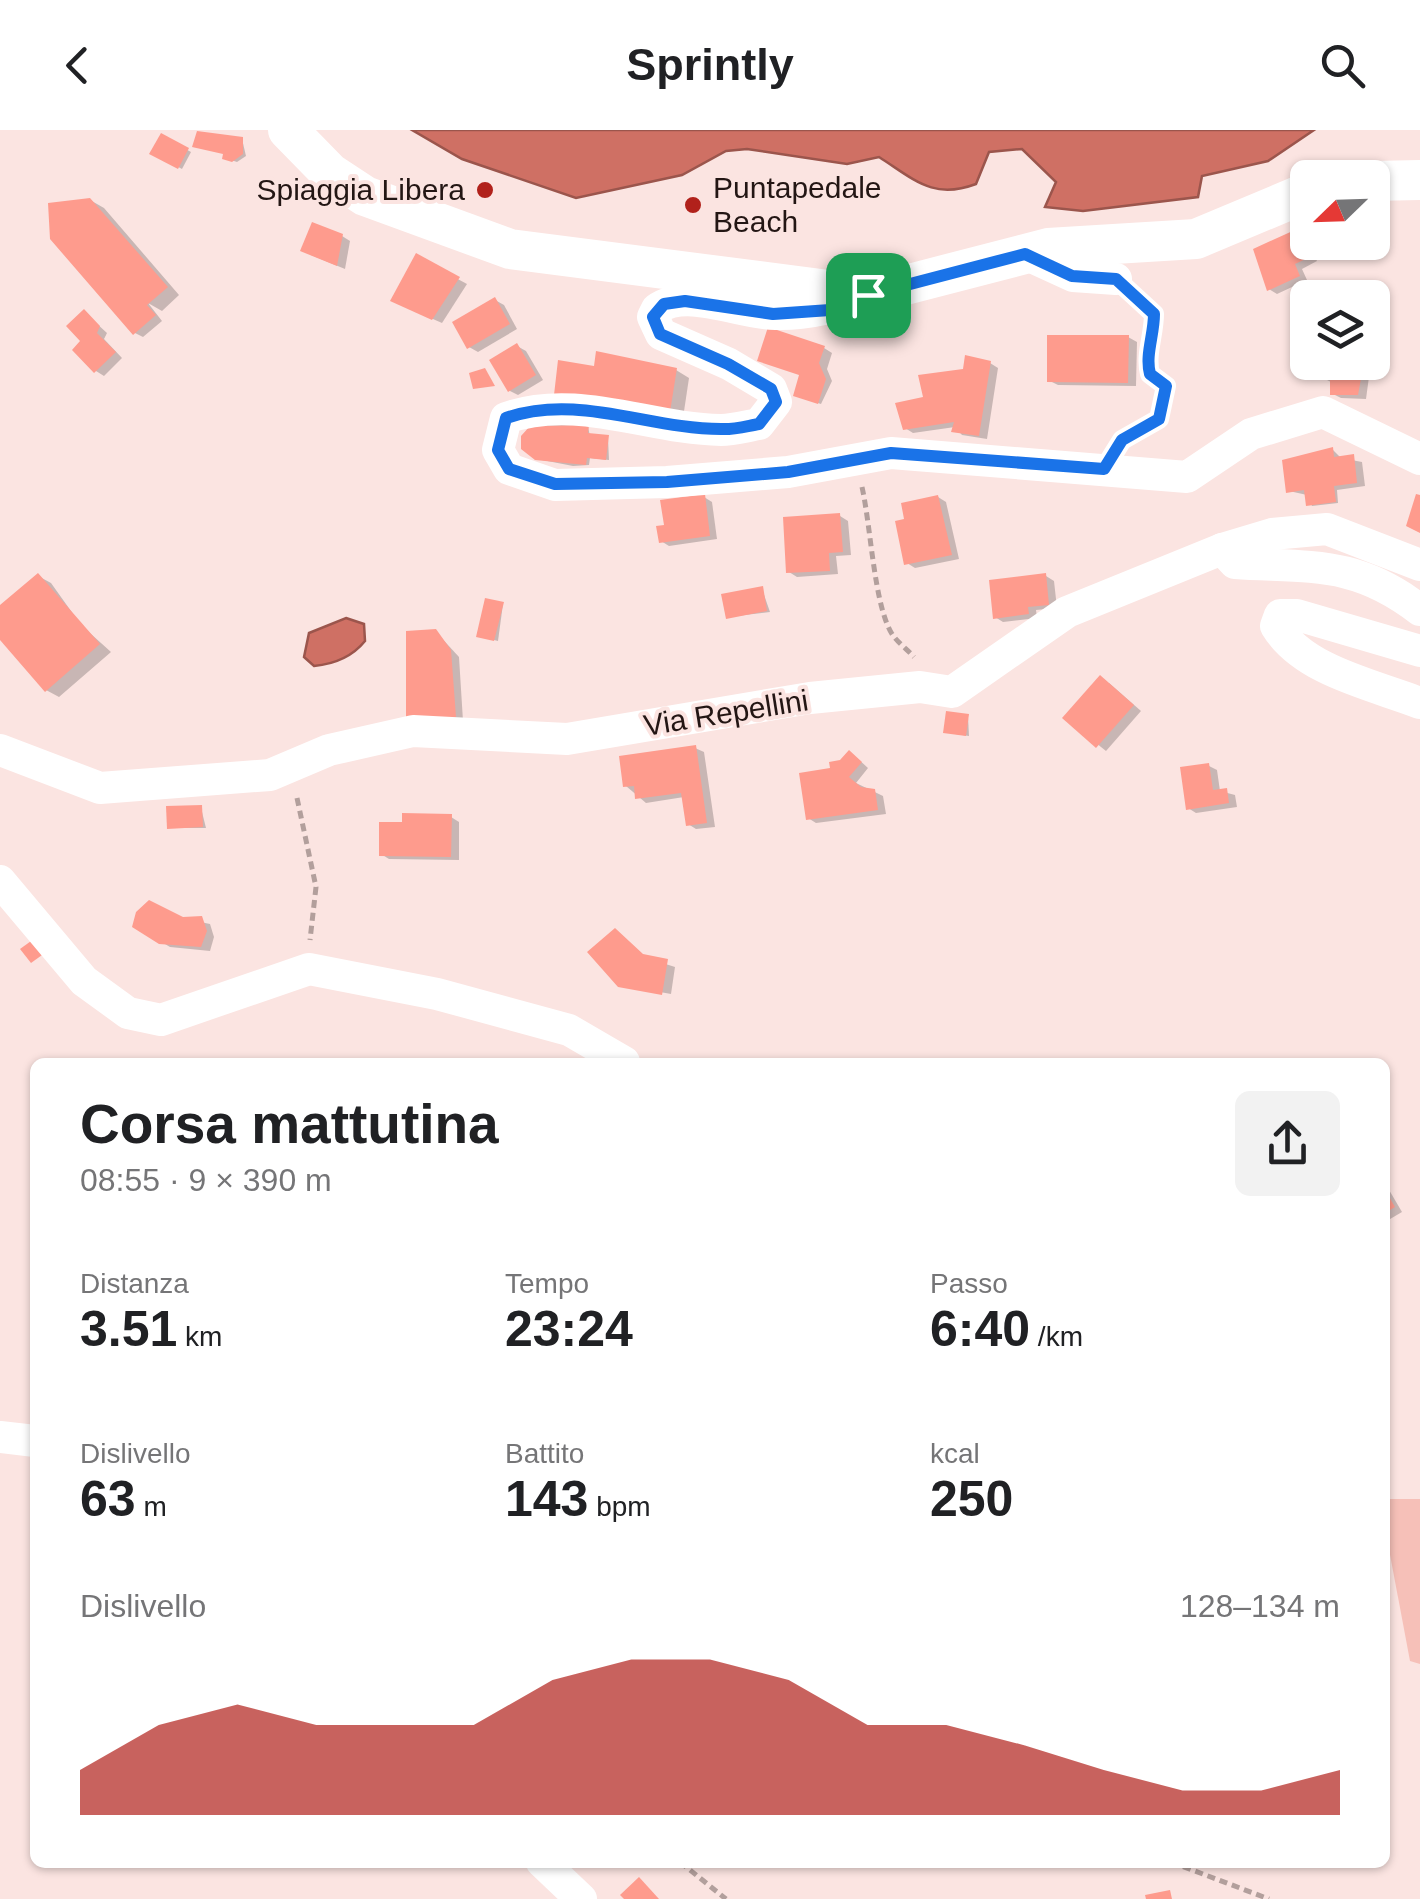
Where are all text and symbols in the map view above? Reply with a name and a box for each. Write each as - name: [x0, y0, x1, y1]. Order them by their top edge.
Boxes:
- icon: back: [50, 38, 105, 93]
- icon: search: [1315, 38, 1370, 93]
- text: Sprintly: [626, 39, 794, 90]
- north arrow: [1290, 160, 1390, 260]
- map controls: [1290, 160, 1390, 380]
- place label: Puntapedale Beach: [713, 171, 882, 238]
- place label: Spiaggia Libera: [257, 173, 465, 206]
- marker: Spiaggia Libera: [474, 179, 496, 201]
- marker: Puntapedale Beach: [682, 194, 704, 216]
- pin: [826, 253, 911, 338]
- icon: arrive: [841, 268, 896, 323]
- button: layers: [1290, 280, 1390, 380]
- street label: Via Repellini: [641, 683, 811, 742]
- button: share: [1235, 1091, 1340, 1196]
- text: Corsa mattutina: [80, 1093, 499, 1155]
- text: 08:55 · 9 × 390 m: [80, 1162, 332, 1198]
- text: Distanza: [80, 1268, 189, 1299]
- text: Tempo: [505, 1268, 589, 1299]
- text: Passo: [930, 1268, 1008, 1299]
- text: 3.51: [80, 1301, 177, 1357]
- text: 23:24: [505, 1301, 633, 1357]
- text: 6:40: [930, 1301, 1030, 1357]
- text: km: [177, 1321, 222, 1352]
- text: /km: [1030, 1321, 1083, 1352]
- text: Dislivello: [80, 1438, 190, 1469]
- text: Battito: [505, 1438, 584, 1469]
- text: kcal: [930, 1438, 980, 1469]
- text: 63: [80, 1471, 136, 1527]
- text: 143: [505, 1471, 588, 1527]
- text: 250: [930, 1471, 1013, 1527]
- text: m: [136, 1491, 167, 1522]
- text: bpm: [588, 1491, 651, 1522]
- text: Dislivello: [80, 1588, 206, 1624]
- text: 128–134 m: [1180, 1588, 1340, 1624]

